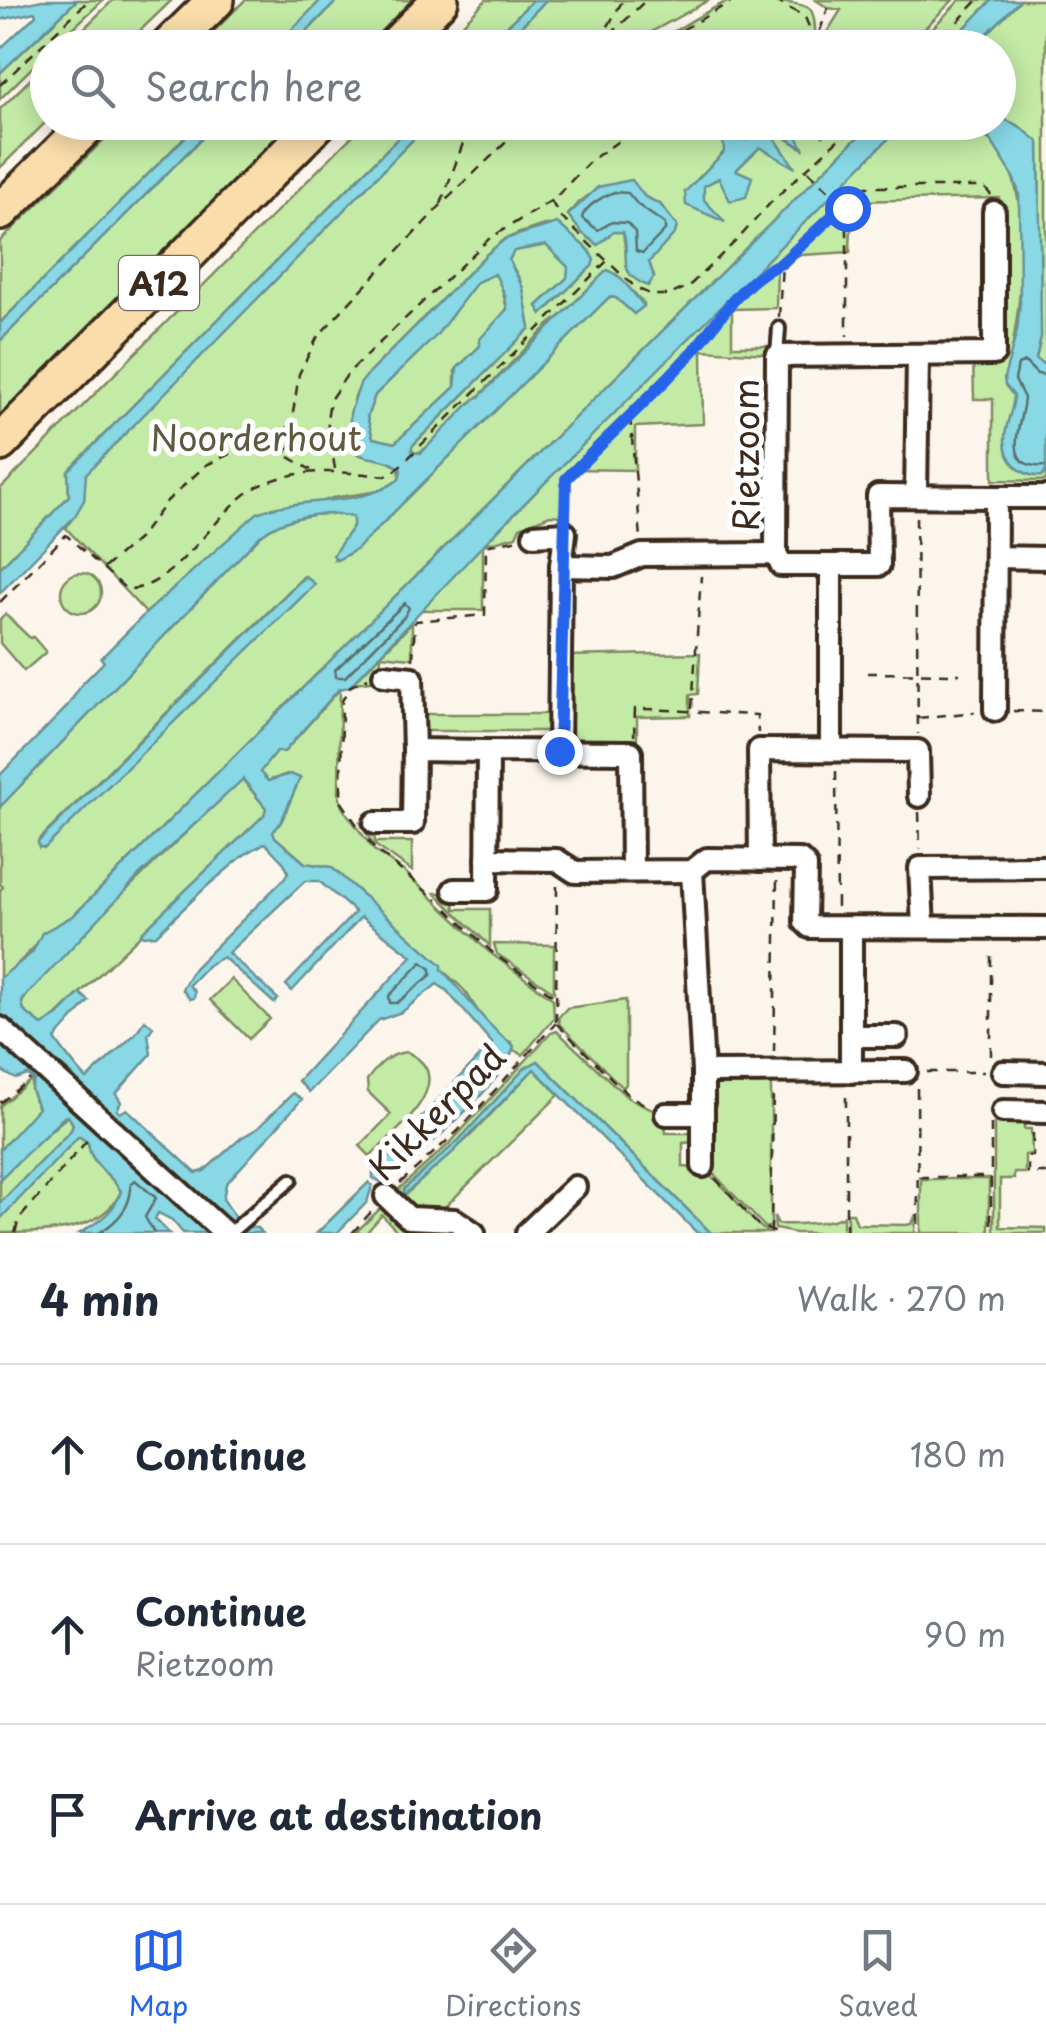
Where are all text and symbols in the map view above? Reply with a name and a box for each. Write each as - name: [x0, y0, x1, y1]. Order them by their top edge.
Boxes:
- search box: [30, 30, 1016, 140]
- text: Search here: [145, 57, 362, 114]
- icon: search: [65, 58, 120, 113]
- route start: [825, 186, 871, 232]
- road number: A12: [119, 256, 199, 310]
- street label: Rietzoom: [718, 378, 771, 532]
- park label: Noorderhout: [150, 410, 362, 463]
- route end: [537, 729, 583, 775]
- street label: Kikkerpad: [356, 1031, 516, 1191]
- text: 4 min: [40, 1267, 160, 1330]
- text: Walk · 270 m: [797, 1274, 1006, 1322]
- text: Continue: [135, 1426, 306, 1483]
- icon: ahead: [40, 1427, 95, 1482]
- text: 180 m: [910, 1430, 1006, 1478]
- text: Continue: [135, 1582, 306, 1639]
- icon: ahead: [40, 1607, 95, 1662]
- text: 90 m: [924, 1610, 1006, 1658]
- text: Rietzoom: [135, 1639, 275, 1687]
- text: Arrive at destination: [135, 1786, 543, 1843]
- icon: arrive: [40, 1787, 95, 1842]
- tab: Map: [128, 1923, 188, 2026]
- tab: Directions: [445, 1923, 581, 2026]
- tab: Saved: [838, 1923, 918, 2026]

